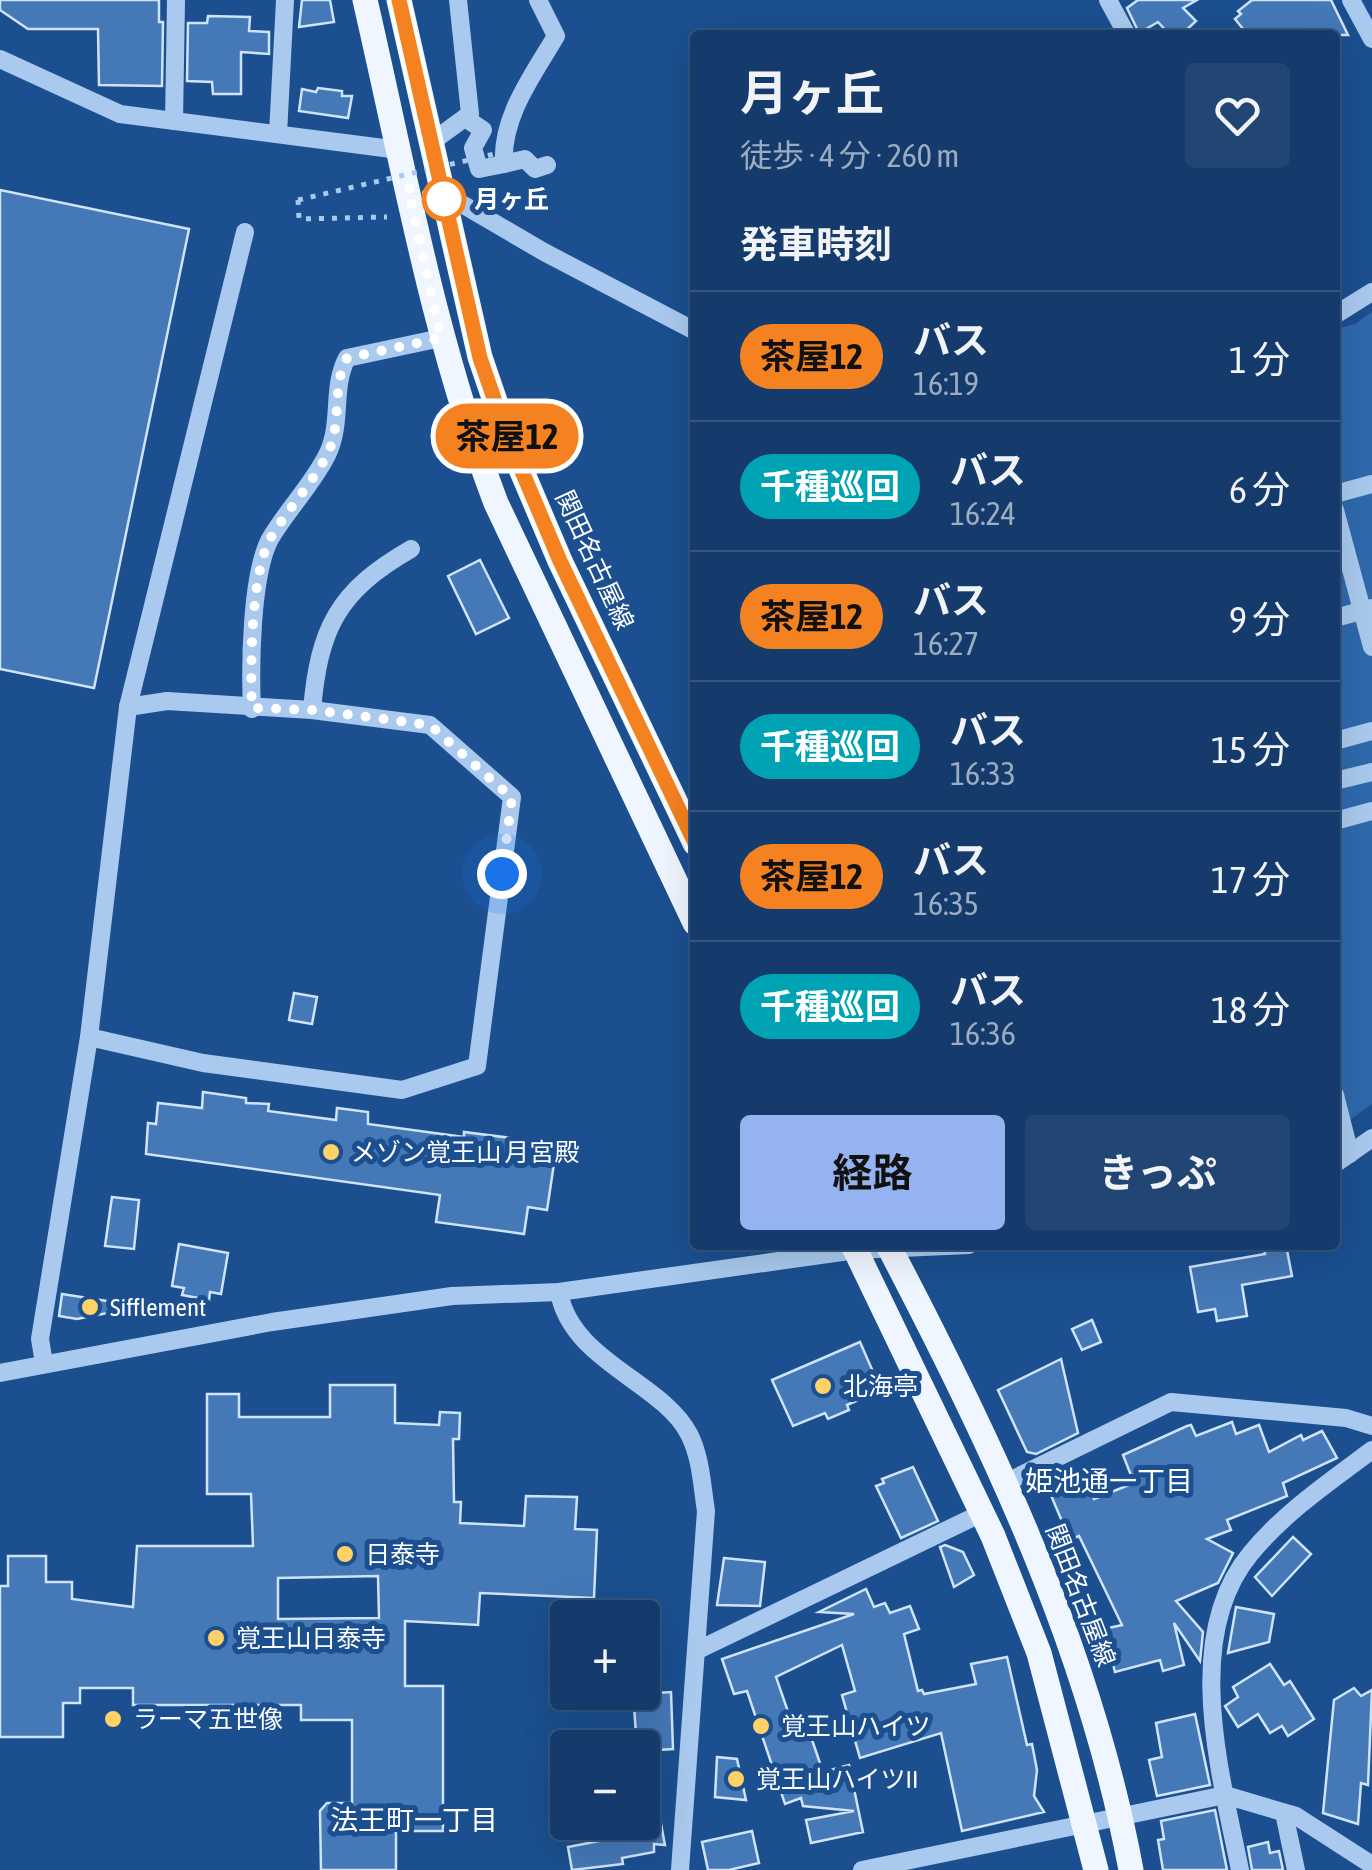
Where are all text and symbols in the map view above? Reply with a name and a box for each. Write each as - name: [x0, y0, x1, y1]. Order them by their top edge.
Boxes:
- button: heart: [1185, 63, 1290, 168]
- text: 月ヶ丘: [740, 65, 884, 120]
- text: 徒歩 · 4 分 · 260 m: [740, 137, 959, 174]
- marker: 月ヶ丘: [423, 178, 465, 220]
- place label: 月ヶ丘: [474, 185, 549, 213]
- text: 発車時刻: [740, 223, 892, 266]
- text: バス: [913, 319, 989, 362]
- text: 茶屋12: [760, 336, 863, 376]
- text: 1 分: [1229, 338, 1290, 381]
- text: 16:19: [913, 365, 979, 402]
- line badge: 茶屋12: [437, 404, 577, 468]
- text: 茶屋12: [456, 416, 558, 456]
- text: バス: [950, 449, 1026, 492]
- text: 千種巡回: [760, 466, 900, 506]
- text: 6 分: [1229, 468, 1290, 511]
- street label: 関田名古屋線: [551, 486, 639, 634]
- text: 16:24: [950, 495, 1016, 532]
- text: バス: [913, 579, 989, 622]
- text: 茶屋12: [760, 596, 863, 636]
- text: 9 分: [1229, 598, 1290, 641]
- text: 16:27: [913, 625, 979, 662]
- text: バス: [950, 709, 1026, 752]
- text: 千種巡回: [760, 726, 900, 766]
- text: 15 分: [1211, 728, 1290, 771]
- text: 16:33: [950, 755, 1016, 792]
- text: バス: [913, 839, 989, 882]
- your location: [477, 849, 527, 899]
- text: 茶屋12: [760, 856, 863, 896]
- text: 17 分: [1211, 858, 1290, 901]
- text: 16:35: [913, 885, 979, 922]
- text: バス: [950, 969, 1026, 1012]
- text: 千種巡回: [760, 986, 900, 1026]
- text: 18 分: [1211, 988, 1290, 1031]
- text: 16:36: [950, 1015, 1016, 1052]
- button: 経路: [740, 1115, 1005, 1230]
- button: きっぷ: [1025, 1115, 1290, 1230]
- place label: メゾン覚王山 月宮殿: [351, 1138, 579, 1166]
- marker: メゾン覚王山 月宮殿: [320, 1141, 342, 1163]
- place label: Sifflement: [110, 1293, 206, 1321]
- marker: Sifflement: [79, 1296, 101, 1318]
- place label: 北海亭: [843, 1372, 918, 1400]
- marker: 北海亭: [812, 1375, 834, 1397]
- district label: 姫池通一丁目: [1025, 1465, 1193, 1497]
- street label: 関田名古屋線: [1041, 1520, 1121, 1670]
- place label: 日泰寺: [365, 1540, 440, 1568]
- marker: 日泰寺: [334, 1543, 356, 1565]
- map controls: [550, 1600, 660, 1840]
- button: +: [550, 1600, 660, 1710]
- place label: 覚王山日泰寺: [236, 1624, 386, 1652]
- marker: 覚王山日泰寺: [205, 1627, 227, 1649]
- place label: ラーマ五世像: [133, 1705, 283, 1733]
- marker: ラーマ五世像: [102, 1708, 124, 1730]
- place label: 覚王山ハイツ: [781, 1712, 931, 1740]
- marker: 覚王山ハイツ: [750, 1715, 772, 1737]
- button: −: [550, 1730, 660, 1840]
- place label: 覚王山ハイツII: [756, 1765, 918, 1793]
- marker: 覚王山ハイツII: [725, 1768, 747, 1790]
- district label: 法王町一丁目: [330, 1804, 498, 1836]

